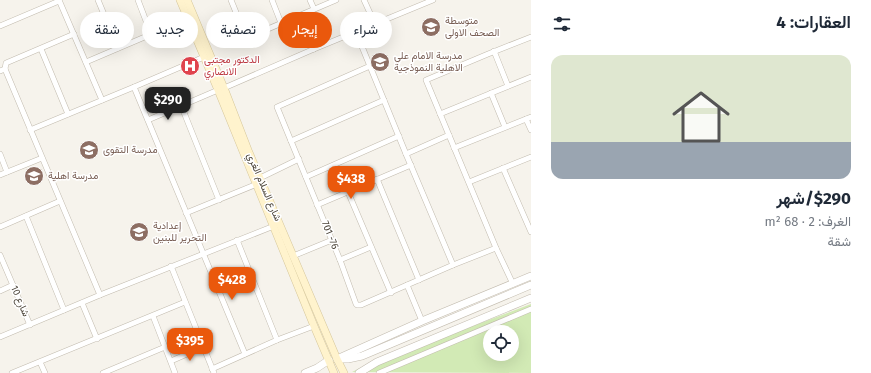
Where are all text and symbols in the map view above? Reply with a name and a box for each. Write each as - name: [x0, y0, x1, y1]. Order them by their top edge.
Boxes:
- chip: شقة: [80, 12, 134, 48]
- chip: جديد: [142, 12, 198, 48]
- chip: تصفية: [206, 12, 270, 48]
- chip: إيجار: [278, 12, 332, 48]
- chip: شراء: [340, 12, 392, 48]
- text: العقارات: 4: [776, 12, 851, 33]
- icon: filters: [551, 13, 573, 35]
- place label: متوسطة الصحف الاولى: [445, 15, 499, 39]
- school or university icon: متوسطة الصحف الاولى: [420, 16, 442, 38]
- place label: مدرسة الامام علي الاهلية النموذجية: [394, 50, 463, 74]
- school or university icon: مدرسة الامام علي الاهلية النموذجية: [369, 51, 391, 73]
- place label: الدكتور مجتبى الانصاري: [204, 54, 260, 80]
- hospital icon: الدكتور مجتبى الانصاري: [179, 55, 201, 77]
- icon: home: [665, 81, 737, 153]
- pin: $290: [144, 87, 192, 121]
- text: $290: [154, 92, 182, 107]
- school or university icon: مدرسة التقوى: [78, 139, 100, 161]
- place label: مدرسة التقوى: [103, 144, 158, 156]
- street label: شارع السلام الغري: [242, 151, 284, 224]
- school or university icon: مدرسة اهلية: [23, 165, 45, 187]
- pin: $438: [327, 166, 375, 200]
- place label: مدرسة اهلية: [48, 170, 98, 182]
- text: $438: [337, 171, 365, 186]
- text: $290/شهر: [776, 188, 851, 209]
- text: الغرف: 2 · 68 m²: [765, 214, 851, 229]
- street label: 701 -76: [319, 219, 341, 251]
- place label: إعدادية التحرير للبنين: [153, 220, 207, 244]
- school or university icon: إعدادية التحرير للبنين: [128, 221, 150, 243]
- text: شقة: [828, 234, 851, 249]
- pin: $428: [208, 267, 256, 301]
- text: $428: [218, 272, 246, 287]
- street label: شارع 10: [8, 284, 32, 318]
- map controls: [483, 325, 519, 361]
- button: locate: [483, 325, 519, 361]
- pin: $395: [166, 328, 214, 362]
- text: $395: [176, 333, 204, 348]

